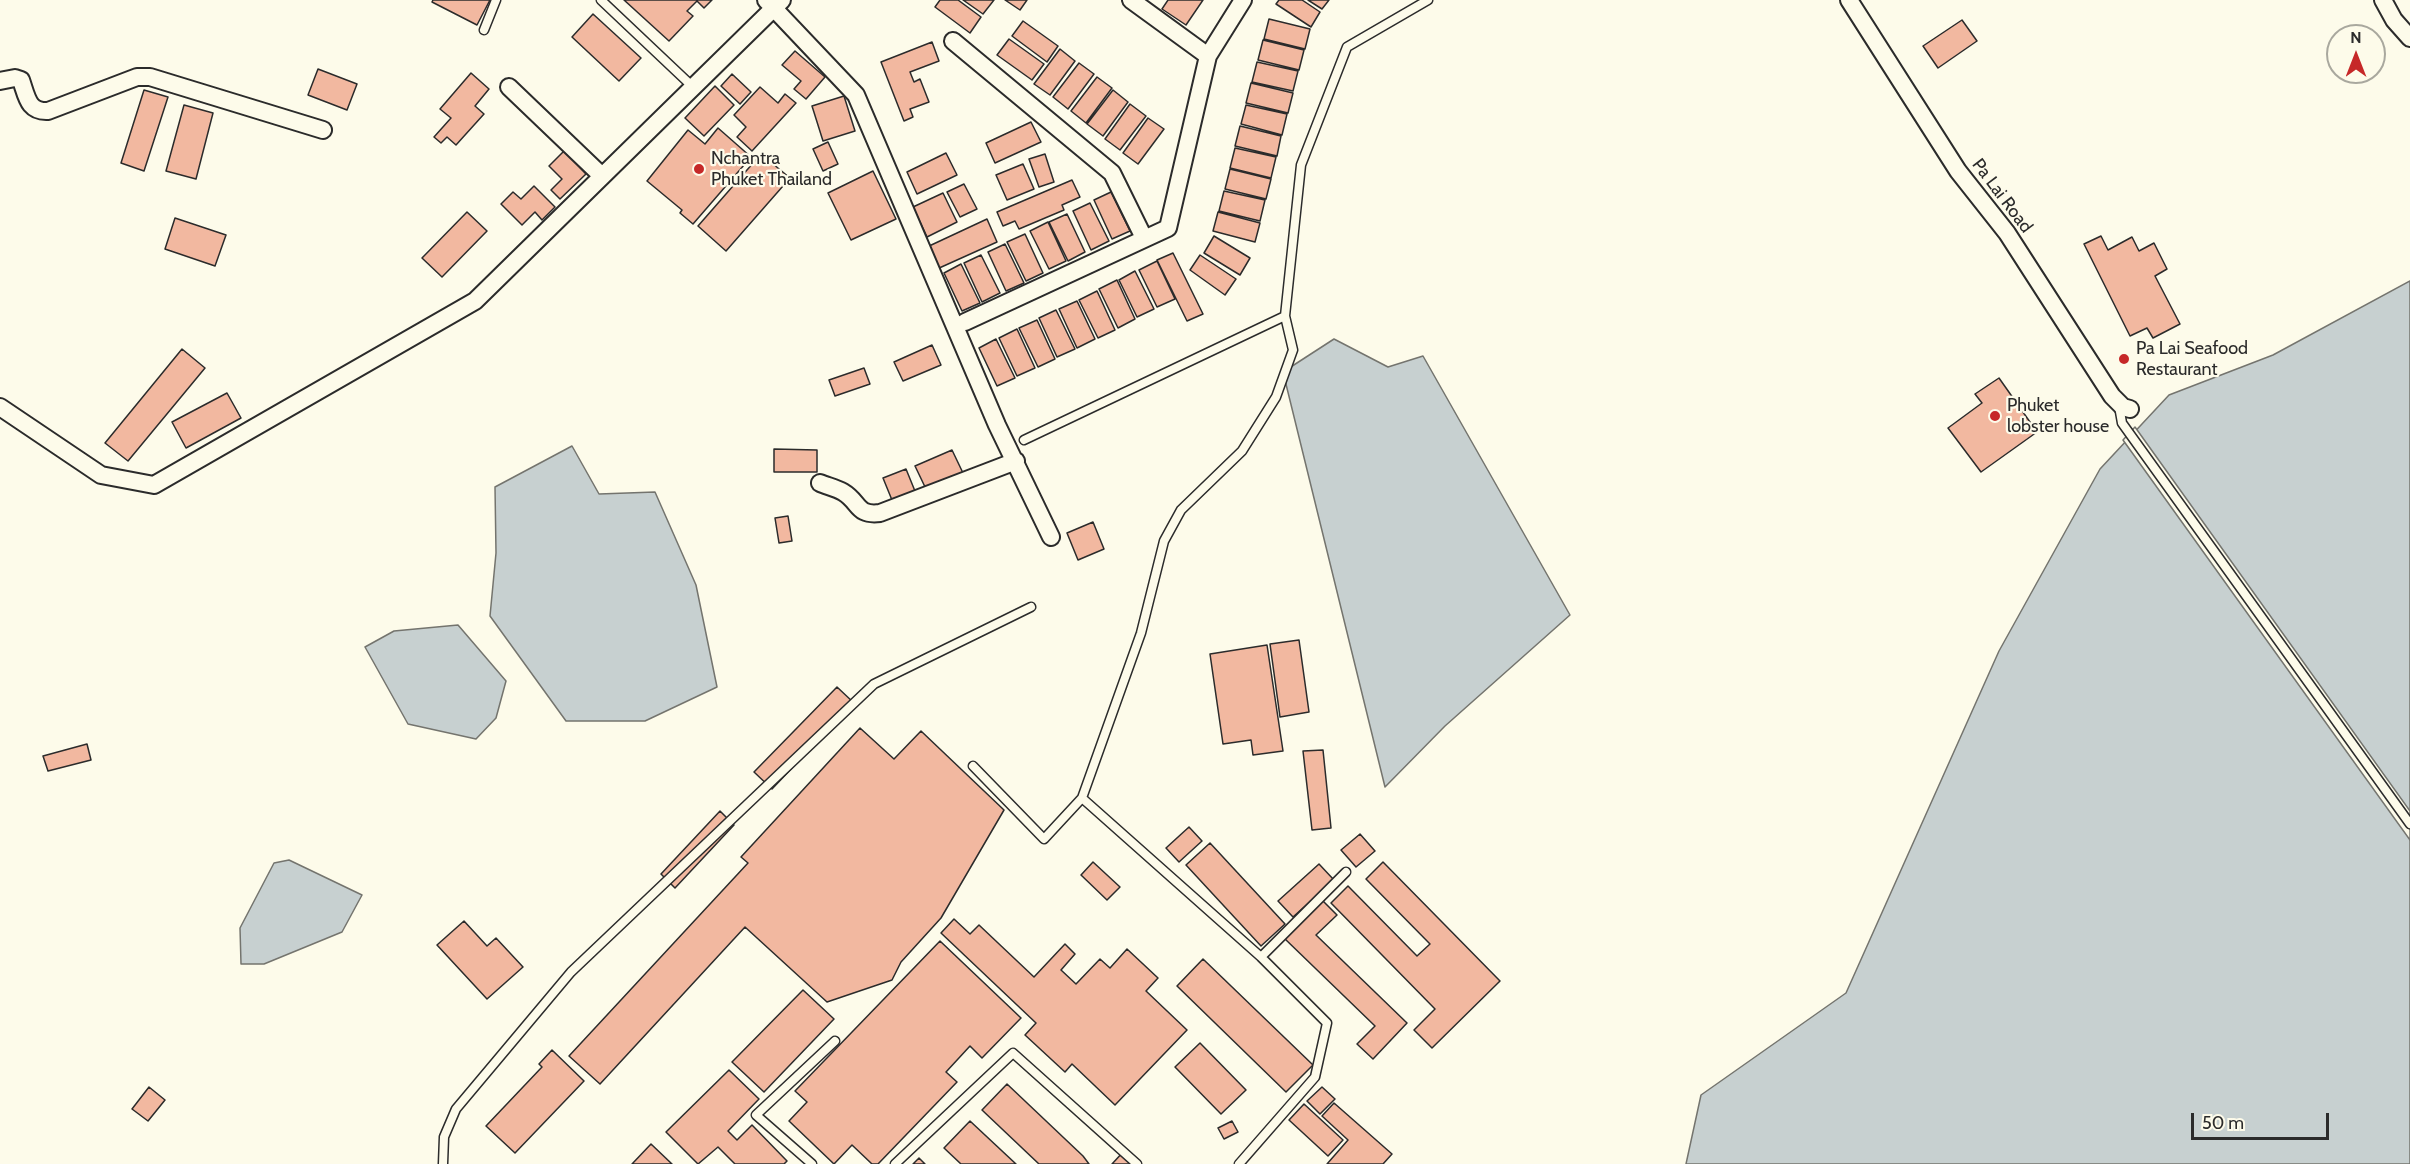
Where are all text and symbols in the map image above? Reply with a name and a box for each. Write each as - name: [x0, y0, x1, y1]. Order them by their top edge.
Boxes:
- north arrow: [2326, 24, 2386, 84]
- text: N: [2350, 28, 2362, 47]
- place label: Nchantra Phuket Thailand: [711, 148, 832, 190]
- street label: Pa Lai Road: [1967, 155, 2037, 237]
- marker: Nchantra Phuket Thailand: [692, 162, 706, 176]
- place label: Pa Lai Seafood Restaurant: [2136, 338, 2248, 380]
- marker: Pa Lai Seafood Restaurant: [2117, 352, 2131, 366]
- place label: Phuket lobster house: [2007, 395, 2109, 438]
- marker: Phuket lobster house: [1988, 409, 2002, 423]
- scale bar: [2194, 1101, 2332, 1139]
- text: 50 m: [2202, 1112, 2244, 1134]

